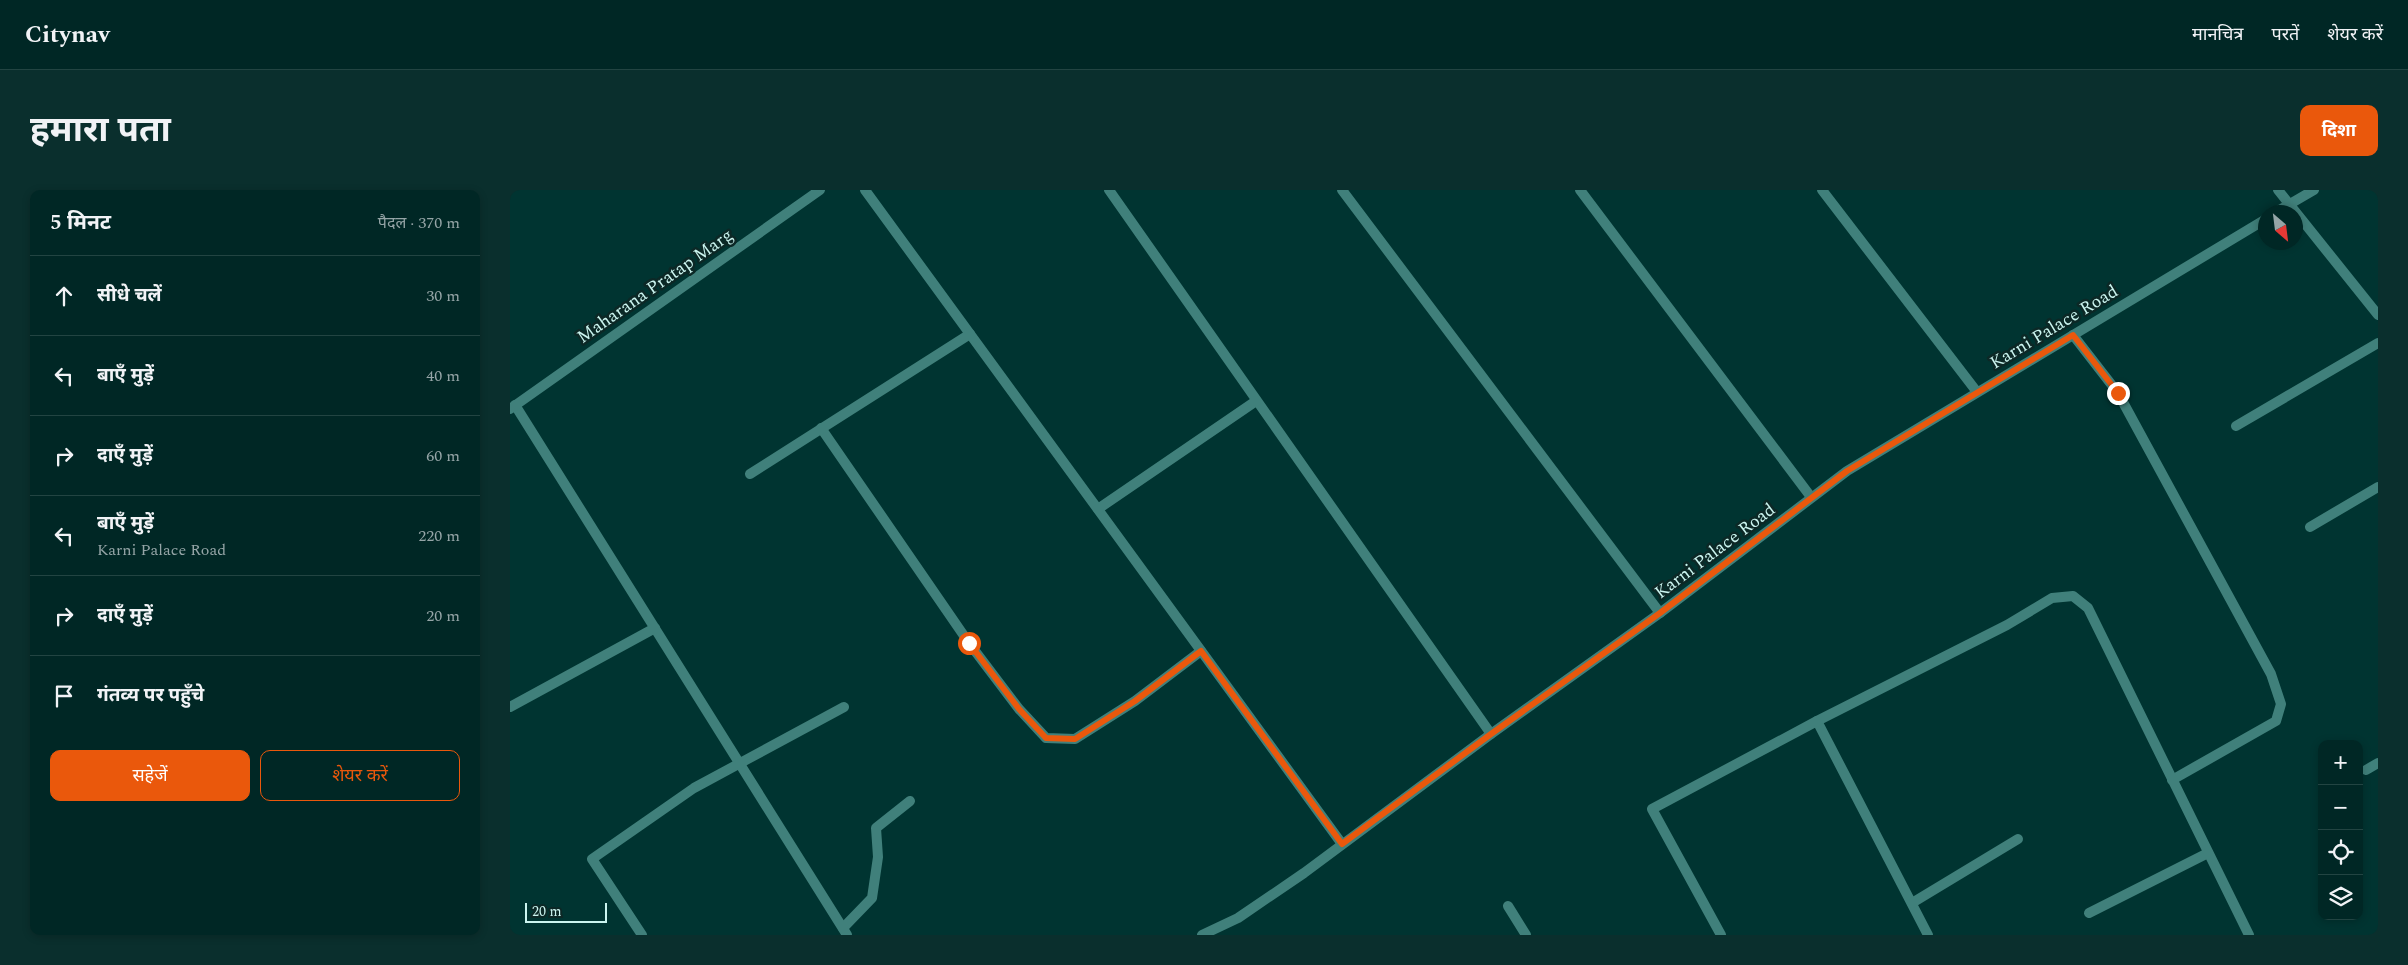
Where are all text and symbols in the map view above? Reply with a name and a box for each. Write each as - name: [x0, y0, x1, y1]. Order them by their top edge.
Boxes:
- text: Citynav: [25, 17, 110, 53]
- text: मानचित्र: [2192, 21, 2243, 48]
- text: परतें: [2271, 21, 2299, 48]
- text: शेयर करें: [2327, 21, 2383, 48]
- text: हमारा पता: [30, 104, 171, 157]
- button: दिशा: [2300, 105, 2378, 156]
- north arrow: [2258, 205, 2303, 250]
- text: 5 मिनट: [50, 207, 111, 239]
- text: पैदल · 370 m: [378, 211, 460, 235]
- street label: Maharana Pratap Marg: [571, 222, 739, 350]
- street label: Karni Palace Road: [1985, 278, 2123, 376]
- text: सीधे चलें: [97, 281, 162, 310]
- icon: ahead: [50, 282, 78, 310]
- text: 30 m: [426, 284, 460, 308]
- text: बाएँ मुड़ें: [97, 361, 154, 390]
- icon: left: [50, 362, 78, 390]
- text: 40 m: [426, 364, 460, 388]
- route end: [2107, 382, 2130, 405]
- text: दाएँ मुड़ें: [97, 441, 153, 470]
- icon: right: [50, 442, 78, 470]
- text: 60 m: [426, 444, 460, 468]
- street label: Karni Palace Road: [1649, 496, 1781, 606]
- text: बाएँ मुड़ें: [97, 509, 154, 538]
- icon: left: [50, 522, 78, 550]
- text: 220 m: [418, 524, 460, 548]
- text: Karni Palace Road: [97, 538, 226, 562]
- text: दाएँ मुड़ें: [97, 601, 153, 630]
- icon: right: [50, 602, 78, 630]
- text: 20 m: [426, 604, 460, 628]
- route start: [958, 632, 981, 655]
- text: गंतव्य पर पहुँचे: [97, 681, 204, 710]
- icon: arrive: [50, 682, 78, 710]
- map controls: [2318, 740, 2363, 920]
- button: +: [2318, 740, 2363, 785]
- button: सहेजें: [50, 750, 250, 801]
- button: शेयर करें: [260, 750, 460, 801]
- button: −: [2318, 785, 2363, 830]
- button: locate: [2318, 830, 2363, 875]
- button: layers: [2318, 875, 2363, 920]
- scale bar: [525, 900, 608, 923]
- text: 20 m: [532, 901, 562, 922]

